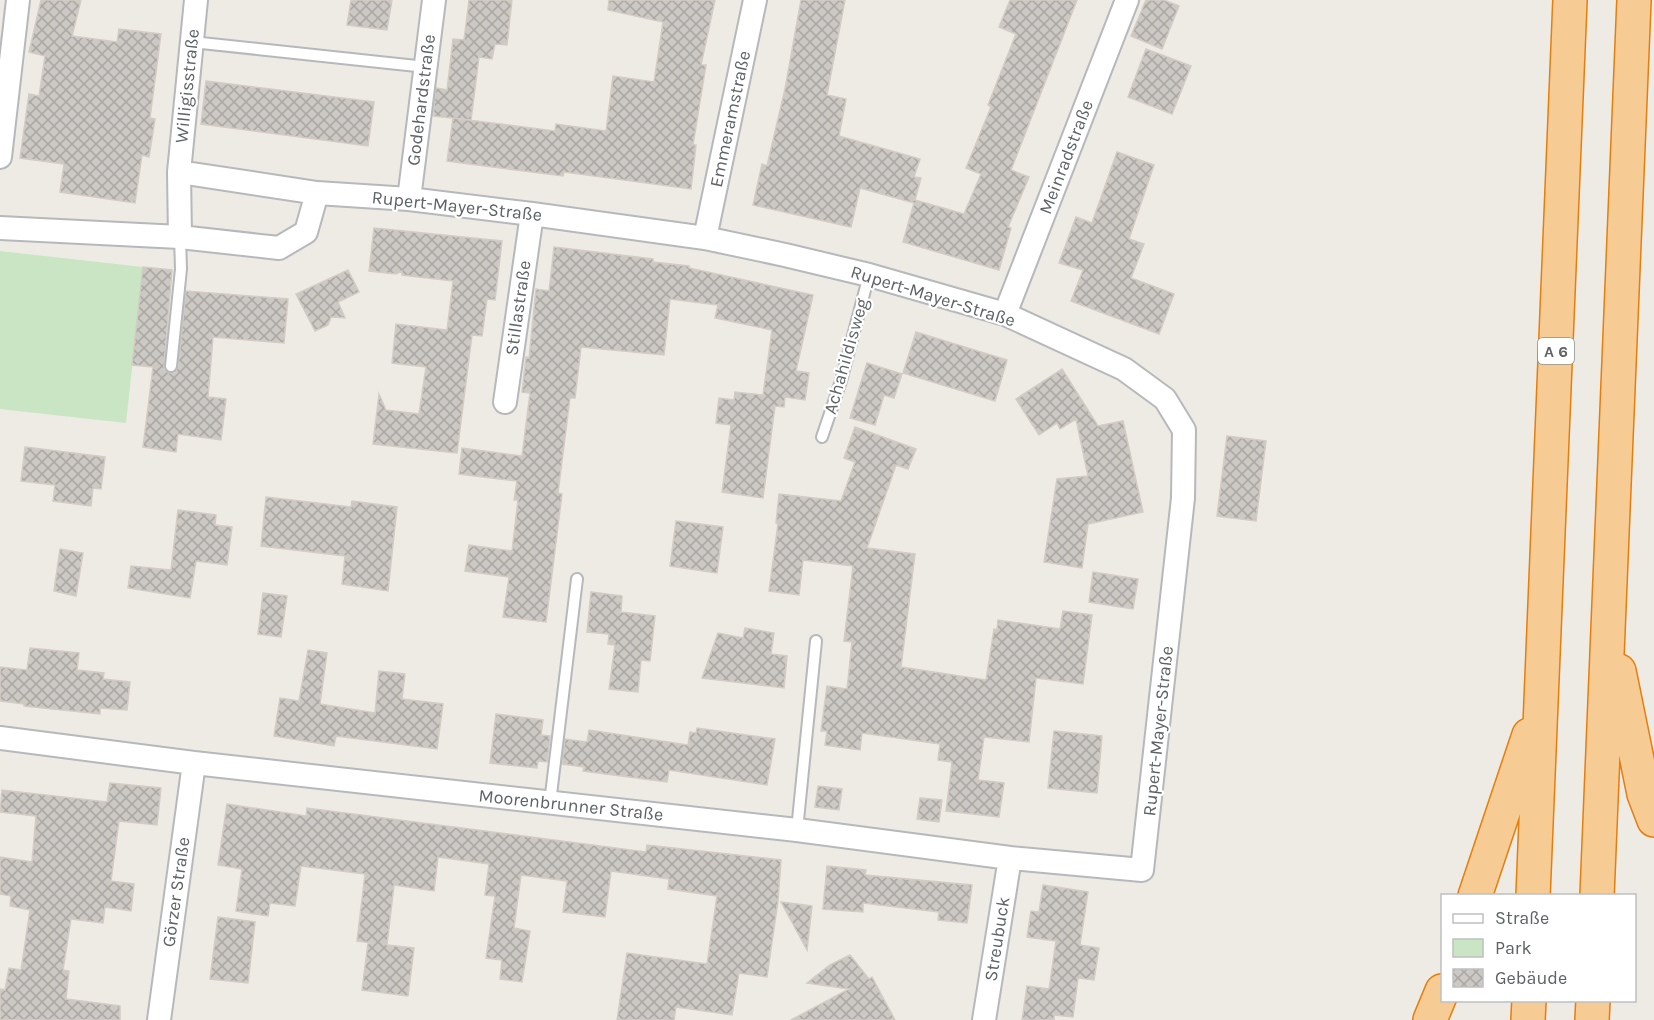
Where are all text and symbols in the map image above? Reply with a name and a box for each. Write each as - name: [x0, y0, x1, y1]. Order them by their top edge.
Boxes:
- street label: Willigisstraße: [170, 28, 204, 144]
- street label: Godehardstraße: [402, 33, 440, 167]
- street label: Emmeramstraße: [705, 49, 755, 189]
- street label: Meinradstraße: [1034, 97, 1098, 217]
- street label: Rupert-Mayer-Straße: [371, 186, 543, 226]
- street label: Stillastraße: [500, 259, 536, 357]
- street label: Rupert-Mayer-Straße: [848, 260, 1018, 332]
- street label: Achahildisweg: [819, 295, 873, 417]
- road number: A 6: [1538, 338, 1574, 364]
- street label: Rupert-Mayer-Straße: [1138, 645, 1178, 817]
- street label: Moorenbrunner Straße: [477, 784, 665, 826]
- street label: Görzer Straße: [157, 836, 195, 948]
- legend: [1441, 894, 1636, 1002]
- street label: Streubuck: [979, 895, 1015, 983]
- text: Straße: [1495, 907, 1549, 929]
- text: Park: [1495, 937, 1532, 959]
- text: Gebäude: [1495, 967, 1567, 989]

